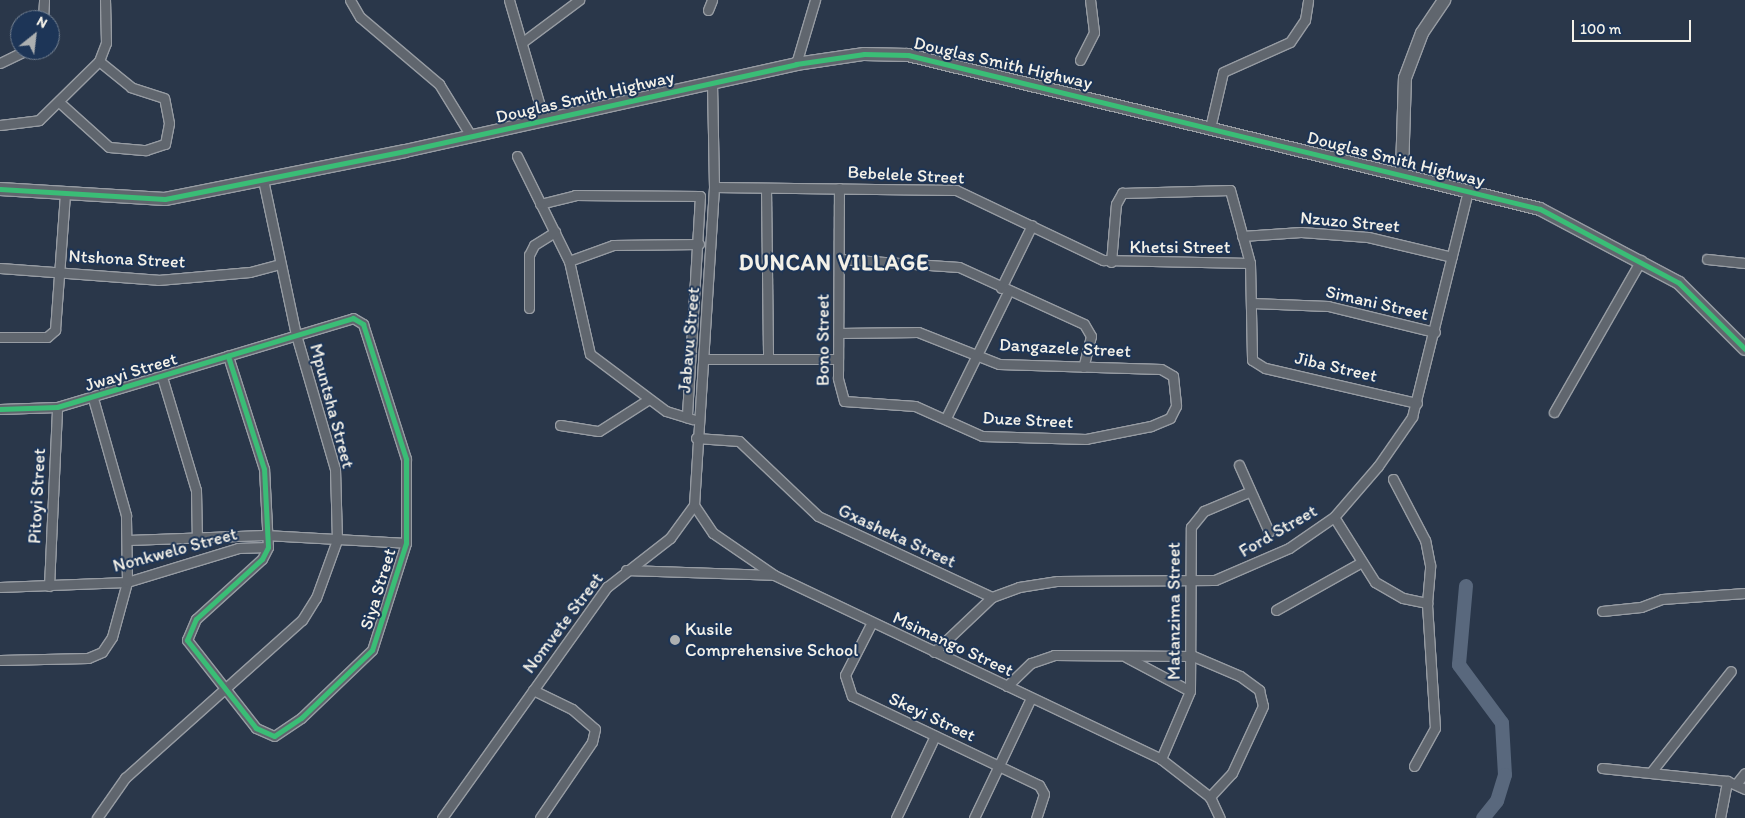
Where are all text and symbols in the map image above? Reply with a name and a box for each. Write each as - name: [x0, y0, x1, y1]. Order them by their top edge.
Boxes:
- north arrow: [10, 10, 60, 60]
- scale bar: [1575, 10, 1694, 42]
- text: N: [34, 13, 50, 32]
- text: 100 m: [1580, 20, 1621, 38]
- street label: Douglas Smith Highway: [912, 32, 1094, 94]
- street label: Douglas Smith Highway: [494, 66, 676, 128]
- street label: Douglas Smith Highway: [1305, 126, 1487, 192]
- street label: Bebelele Street: [847, 161, 965, 189]
- street label: Nzuzo Street: [1300, 207, 1400, 237]
- street label: Khetsi Street: [1130, 236, 1230, 258]
- street label: Ntshona Street: [68, 245, 186, 273]
- district label: DUNCAN VILLAGE: [737, 250, 931, 276]
- street label: Simani Street: [1324, 281, 1430, 325]
- street label: Jabavu Street: [674, 286, 704, 394]
- street label: Bono Street: [812, 294, 834, 386]
- street label: Dangazele Street: [999, 334, 1131, 362]
- street label: Mpuntsha Street: [305, 342, 359, 470]
- street label: Jiba Street: [1293, 347, 1379, 387]
- street label: Jwayi Street: [83, 348, 179, 396]
- street label: Duze Street: [982, 407, 1074, 433]
- street label: Pitoyi Street: [24, 448, 50, 544]
- street label: Gxasheka Street: [835, 499, 959, 573]
- street label: Ford Street: [1235, 500, 1321, 562]
- street label: Nonkwelo Street: [111, 523, 239, 577]
- street label: Matanzima Street: [1163, 542, 1185, 680]
- street label: Siya Street: [355, 546, 401, 632]
- street label: Nomvete Street: [518, 568, 608, 678]
- street label: Msimango Street: [889, 607, 1017, 681]
- place label: Kusile Comprehensive School: [685, 619, 858, 662]
- marker: Kusile Comprehensive School: [669, 634, 681, 646]
- street label: Skeyi Street: [886, 688, 978, 746]

